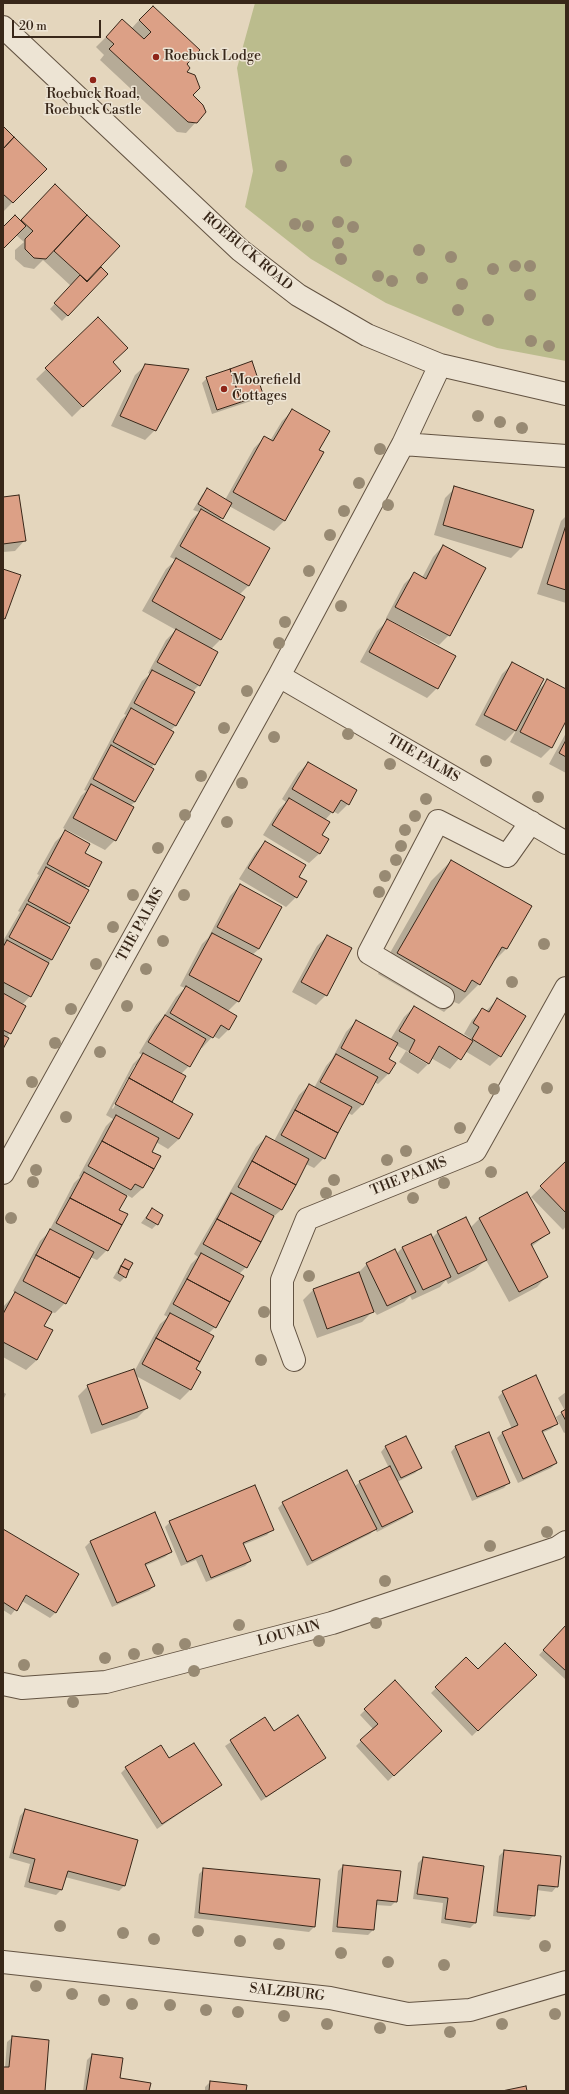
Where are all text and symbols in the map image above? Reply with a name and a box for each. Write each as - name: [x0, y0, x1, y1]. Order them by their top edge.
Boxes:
- scale bar: [14, 12, 103, 38]
- text: 20 m: [19, 19, 47, 34]
- place label: Roebuck Lodge: [164, 49, 261, 65]
- marker: Roebuck Lodge: [151, 52, 161, 62]
- marker: Roebuck Road, Roebuck Castle: [88, 75, 98, 85]
- place label: Roebuck Road, Roebuck Castle: [44, 87, 142, 120]
- street label: ROEBUCK ROAD: [198, 209, 296, 295]
- place label: Moorefield Cottages: [232, 373, 301, 406]
- marker: Moorefield Cottages: [219, 384, 229, 394]
- street label: THE PALMS: [384, 731, 462, 787]
- street label: THE PALMS: [114, 885, 168, 965]
- street label: THE PALMS: [368, 1154, 450, 1200]
- street label: LOUVAIN: [256, 1618, 322, 1650]
- street label: SALZBURG: [249, 1981, 325, 2005]

